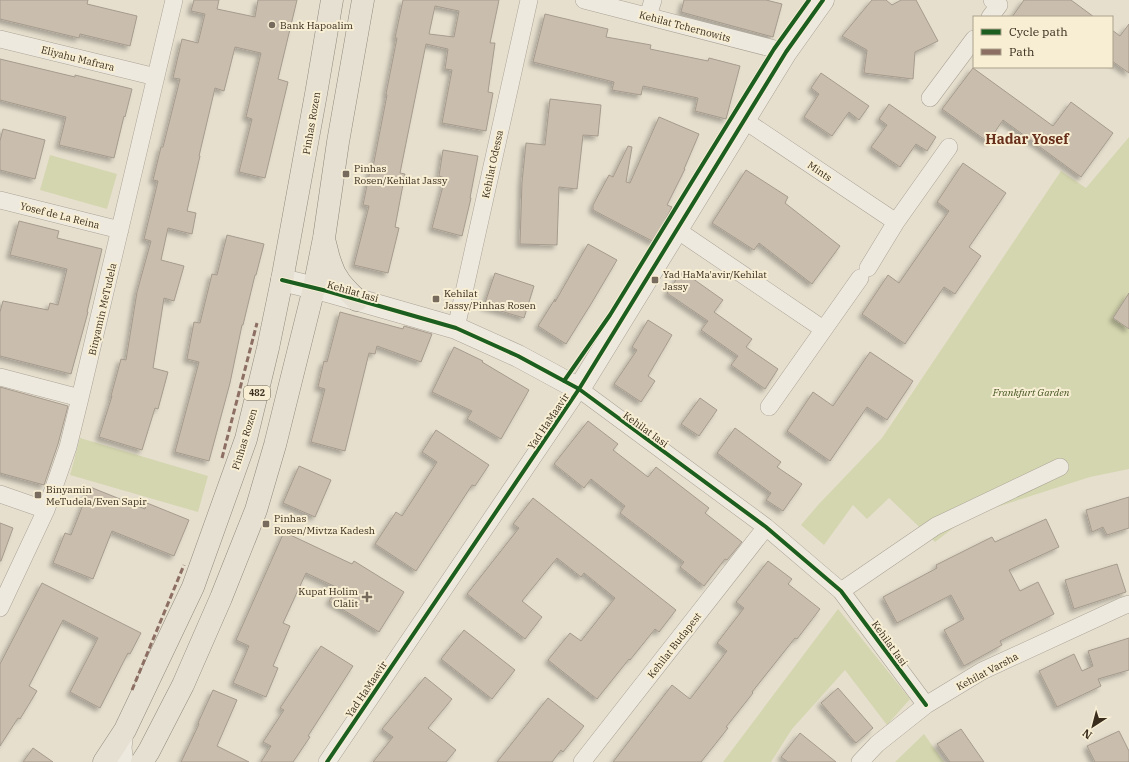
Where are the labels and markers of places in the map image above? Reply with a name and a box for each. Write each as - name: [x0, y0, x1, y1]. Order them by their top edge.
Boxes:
- place label: Bank Hapoalim: [280, 19, 354, 32]
- marker: Bank Hapoalim: [267, 20, 277, 30]
- place label: Pinhas Rosen/Kehilat Jassy: [354, 162, 448, 187]
- marker: Pinhas Rosen/Kehilat Jassy: [341, 169, 351, 179]
- place label: Yad HaMa'avir/Kehilat Jassy: [663, 268, 767, 293]
- marker: Yad HaMa'avir/Kehilat Jassy: [650, 275, 660, 285]
- place label: Kehilat Jassy/Pinhas Rosen: [444, 287, 537, 312]
- marker: Kehilat Jassy/Pinhas Rosen: [431, 294, 441, 304]
- place label: Binyamin MeTudela/Even Sapir: [46, 483, 147, 508]
- marker: Binyamin MeTudela/Even Sapir: [33, 490, 43, 500]
- place label: Pinhas Rosen/Mivtza Kadesh: [274, 512, 375, 537]
- marker: Pinhas Rosen/Mivtza Kadesh: [261, 519, 271, 529]
- place label: Kupat Holim Clalit: [298, 585, 358, 610]
- marker: Kupat Holim Clalit: [361, 591, 373, 603]

